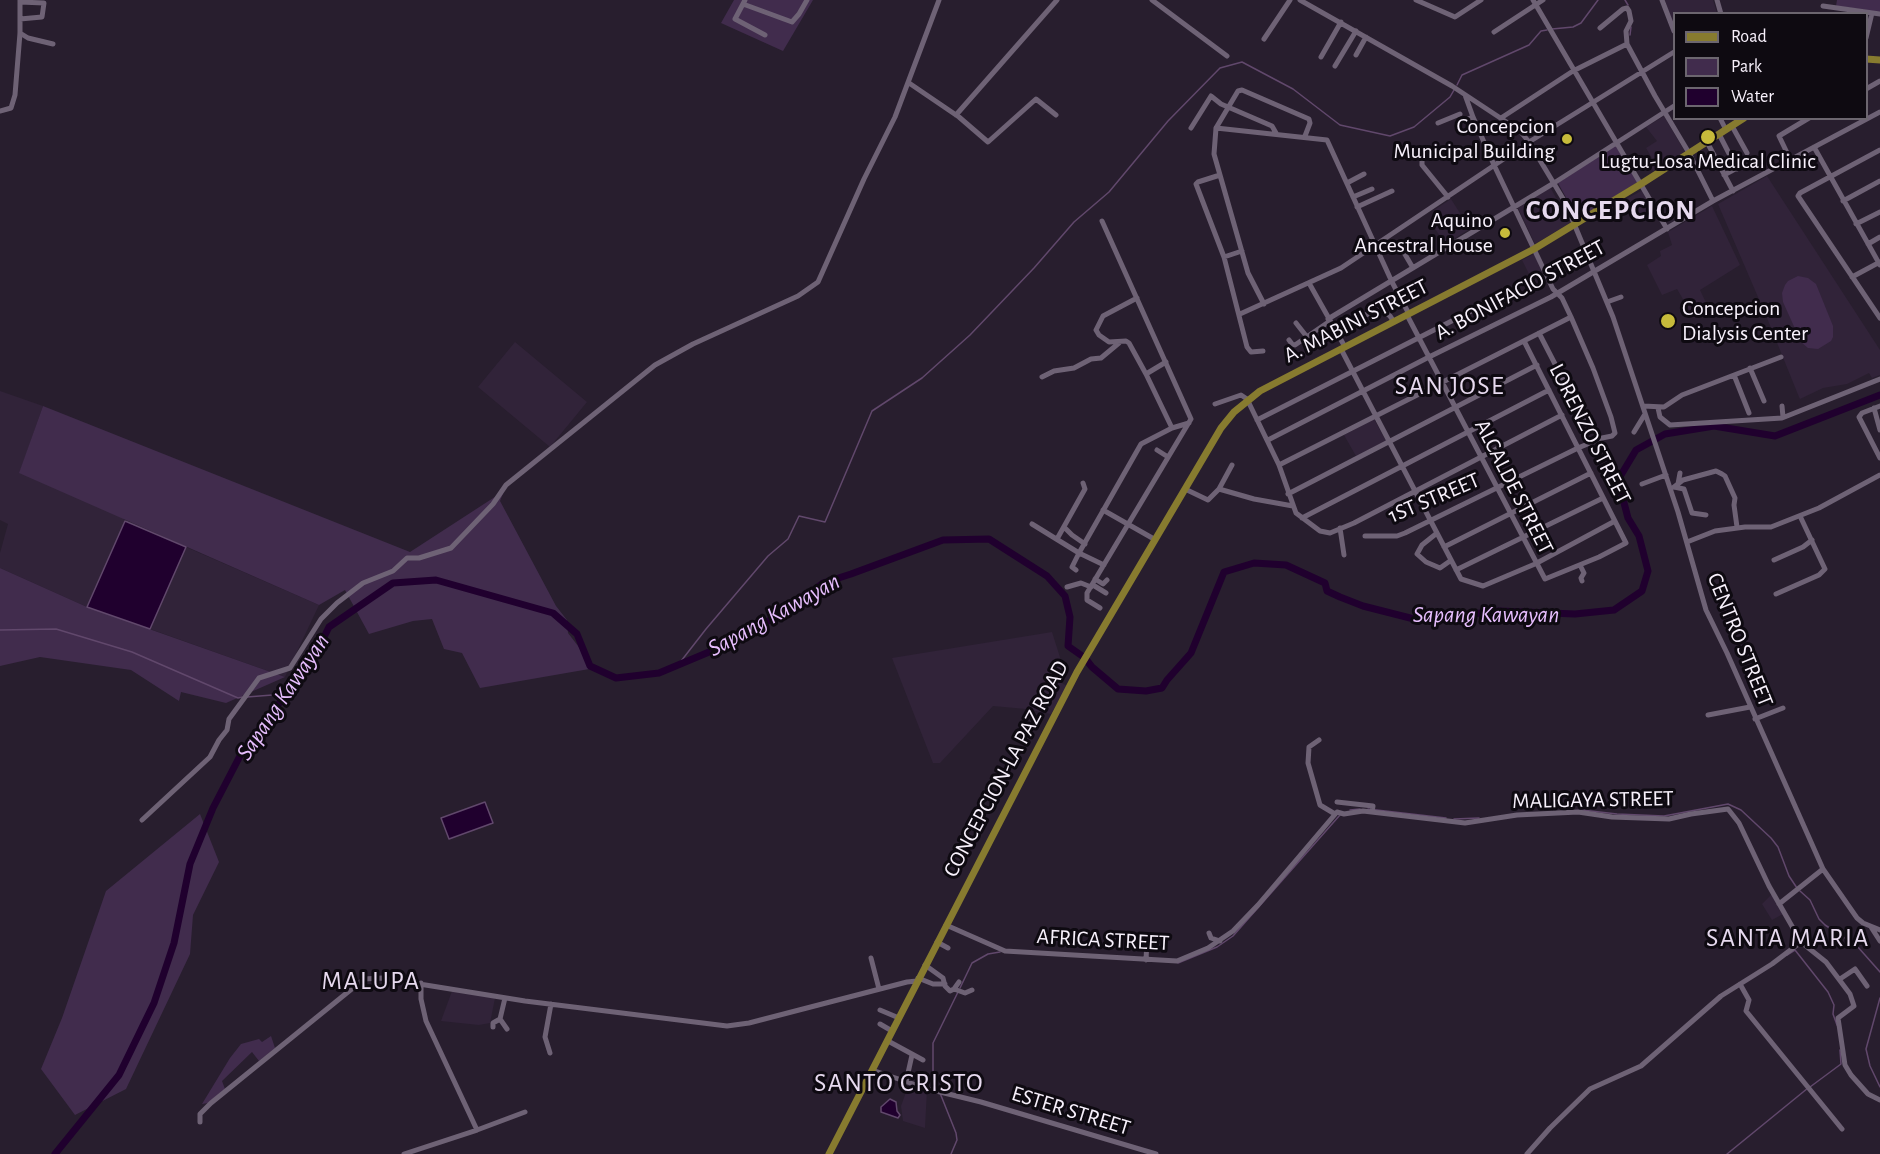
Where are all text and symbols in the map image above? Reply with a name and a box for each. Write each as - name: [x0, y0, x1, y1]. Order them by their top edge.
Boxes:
- legend: [1673, 12, 1868, 120]
- text: Road: [1731, 28, 1767, 46]
- text: Park: [1731, 58, 1762, 76]
- text: Water: [1731, 88, 1774, 106]
- place label: Concepcion Municipal Building: [1394, 113, 1555, 164]
- marker: Lugtu-Losa Medical Clinic: [1699, 128, 1717, 146]
- marker: Concepcion Municipal Building: [1560, 132, 1574, 146]
- place label: Lugtu-Losa Medical Clinic: [1600, 148, 1816, 174]
- district label: CONCEPCION: [1526, 194, 1696, 228]
- place label: Aquino Ancestral House: [1354, 207, 1493, 258]
- marker: Aquino Ancestral House: [1498, 226, 1512, 240]
- street label: A. BONIFACIO STREET: [1430, 234, 1610, 346]
- street label: A. MABINI STREET: [1279, 273, 1433, 369]
- place label: Concepcion Dialysis Center: [1682, 295, 1808, 346]
- marker: Concepcion Dialysis Center: [1659, 312, 1677, 330]
- street label: LORENZO STREET: [1543, 359, 1637, 509]
- district label: SAN JOSE: [1395, 370, 1505, 402]
- street label: ALCALDE STREET: [1469, 415, 1559, 559]
- street label: 1ST STREET: [1384, 467, 1484, 529]
- water label: Sapang Kawayan: [703, 567, 845, 663]
- street label: CENTRO STREET: [1701, 569, 1779, 711]
- water label: Sapang Kawayan: [1413, 601, 1559, 629]
- water label: Sapang Kawayan: [230, 628, 336, 766]
- street label: CONCEPCION-LA PAZ ROAD: [938, 656, 1074, 882]
- street label: MALIGAYA STREET: [1512, 785, 1674, 815]
- district label: SANTA MARIA: [1706, 922, 1870, 954]
- street label: AFRICA STREET: [1036, 923, 1170, 957]
- district label: MALUPA: [322, 965, 420, 997]
- district label: SANTO CRISTO: [814, 1067, 984, 1099]
- street label: ESTER STREET: [1008, 1080, 1134, 1142]

